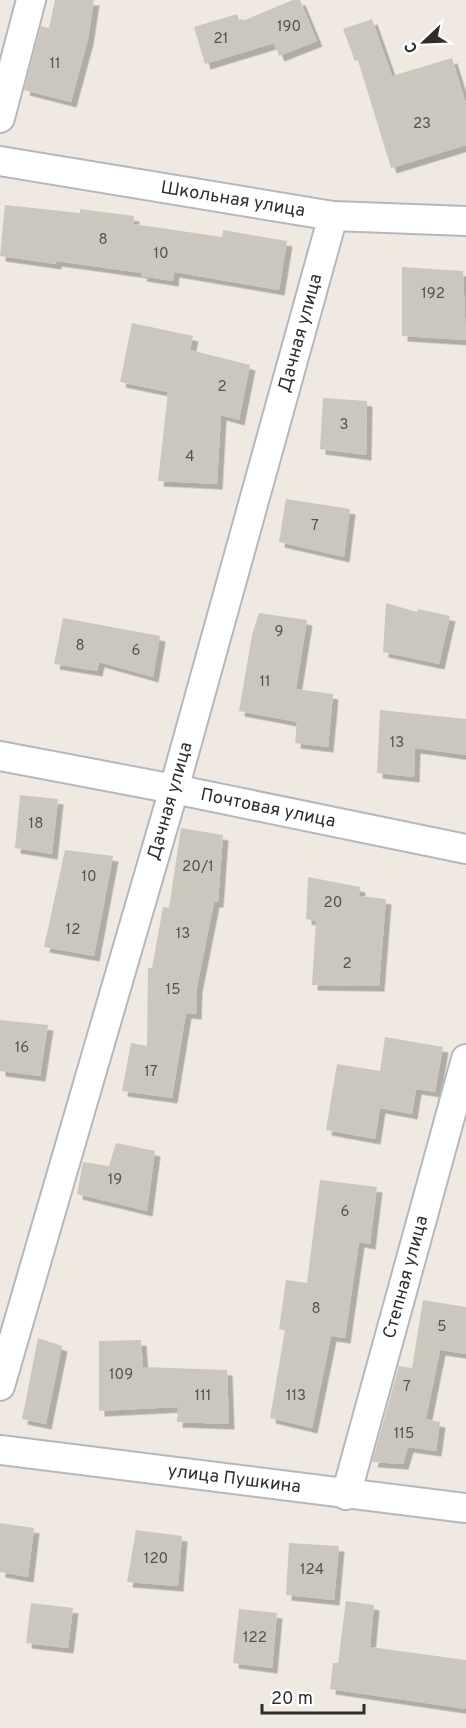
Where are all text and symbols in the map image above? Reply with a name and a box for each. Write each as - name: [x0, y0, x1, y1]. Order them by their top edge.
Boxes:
- north arrow: [394, 12, 454, 72]
- house number: 190: [277, 18, 301, 37]
- house number: 21: [214, 30, 228, 49]
- text: С: [401, 38, 423, 56]
- house number: 11: [49, 55, 61, 74]
- house number: 23: [413, 115, 431, 134]
- street label: Школьная улица: [159, 176, 307, 223]
- house number: 8: [98, 231, 108, 250]
- house number: 10: [153, 245, 169, 264]
- street label: Дачная улица: [273, 271, 328, 395]
- house number: 192: [421, 285, 445, 304]
- house number: 2: [217, 378, 227, 397]
- house number: 3: [339, 416, 349, 435]
- house number: 4: [185, 448, 195, 467]
- house number: 7: [311, 517, 319, 536]
- house number: 9: [275, 623, 283, 642]
- house number: 8: [75, 637, 85, 656]
- house number: 6: [132, 642, 141, 661]
- house number: 11: [259, 673, 271, 692]
- house number: 13: [390, 734, 404, 753]
- street label: Дачная улица: [142, 740, 198, 863]
- street label: Почтовая улица: [198, 783, 338, 833]
- house number: 18: [29, 815, 43, 834]
- house number: 20/1: [182, 858, 214, 877]
- house number: 10: [81, 868, 97, 887]
- house number: 20: [324, 894, 342, 913]
- house number: 12: [66, 921, 80, 940]
- house number: 13: [176, 925, 190, 944]
- house number: 2: [342, 955, 352, 974]
- house number: 15: [166, 981, 180, 1000]
- house number: 16: [15, 1039, 29, 1058]
- house number: 17: [144, 1063, 158, 1082]
- house number: 19: [108, 1171, 122, 1190]
- house number: 6: [341, 1203, 350, 1222]
- street label: Степная улица: [378, 1213, 434, 1341]
- house number: 8: [311, 1300, 321, 1319]
- house number: 5: [437, 1318, 447, 1337]
- house number: 109: [109, 1366, 133, 1385]
- house number: 7: [403, 1378, 411, 1397]
- house number: 111: [195, 1387, 211, 1406]
- house number: 113: [286, 1387, 306, 1406]
- house number: 115: [394, 1425, 414, 1444]
- street label: улица Пушкина: [166, 1459, 302, 1499]
- house number: 120: [144, 1550, 168, 1569]
- house number: 124: [300, 1561, 324, 1580]
- house number: 122: [243, 1629, 267, 1648]
- scale bar: [262, 1677, 364, 1715]
- text: 20 m: [271, 1688, 313, 1711]

